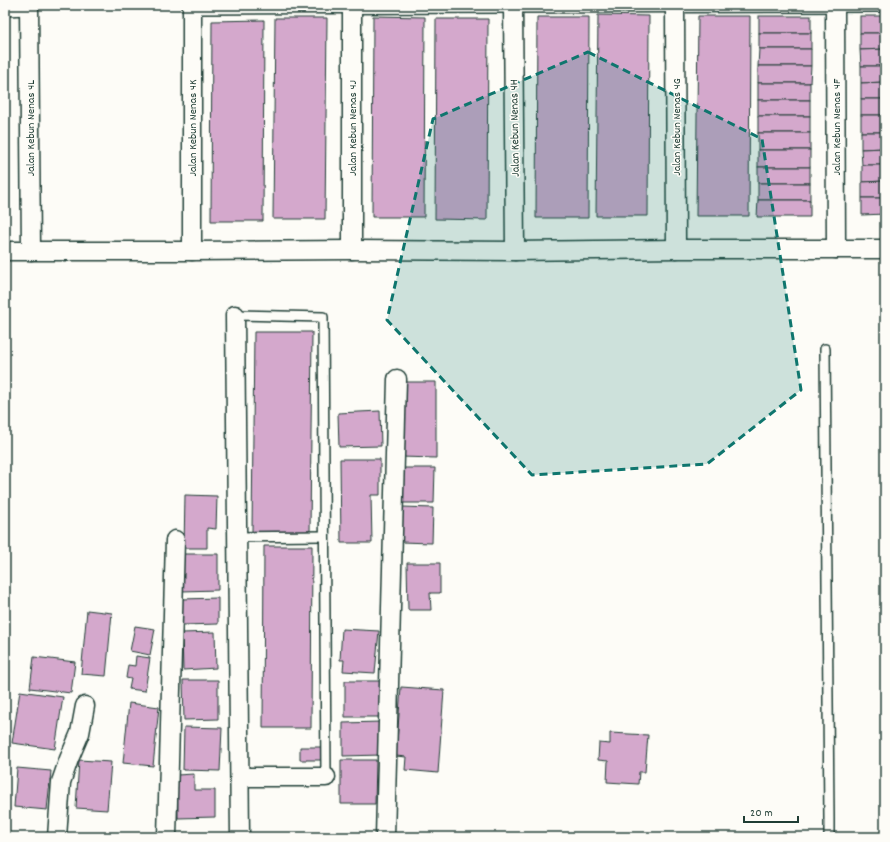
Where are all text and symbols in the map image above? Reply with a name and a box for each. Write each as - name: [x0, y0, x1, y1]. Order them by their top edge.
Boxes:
- street label: Jalan Kebun Nenas 4G: [669, 78, 686, 176]
- street label: Jalan Kebun Nenas 4F: [829, 78, 846, 175]
- street label: Jalan Kebun Nenas 4K: [185, 79, 202, 176]
- street label: Jalan Kebun Nenas 4H: [506, 79, 525, 177]
- street label: Jalan Kebun Nenas 4L: [23, 80, 40, 176]
- street label: Jalan Kebun Nenas 4J: [345, 80, 362, 176]
- scale bar: [744, 798, 798, 824]
- text: 20 m: [750, 805, 773, 822]

